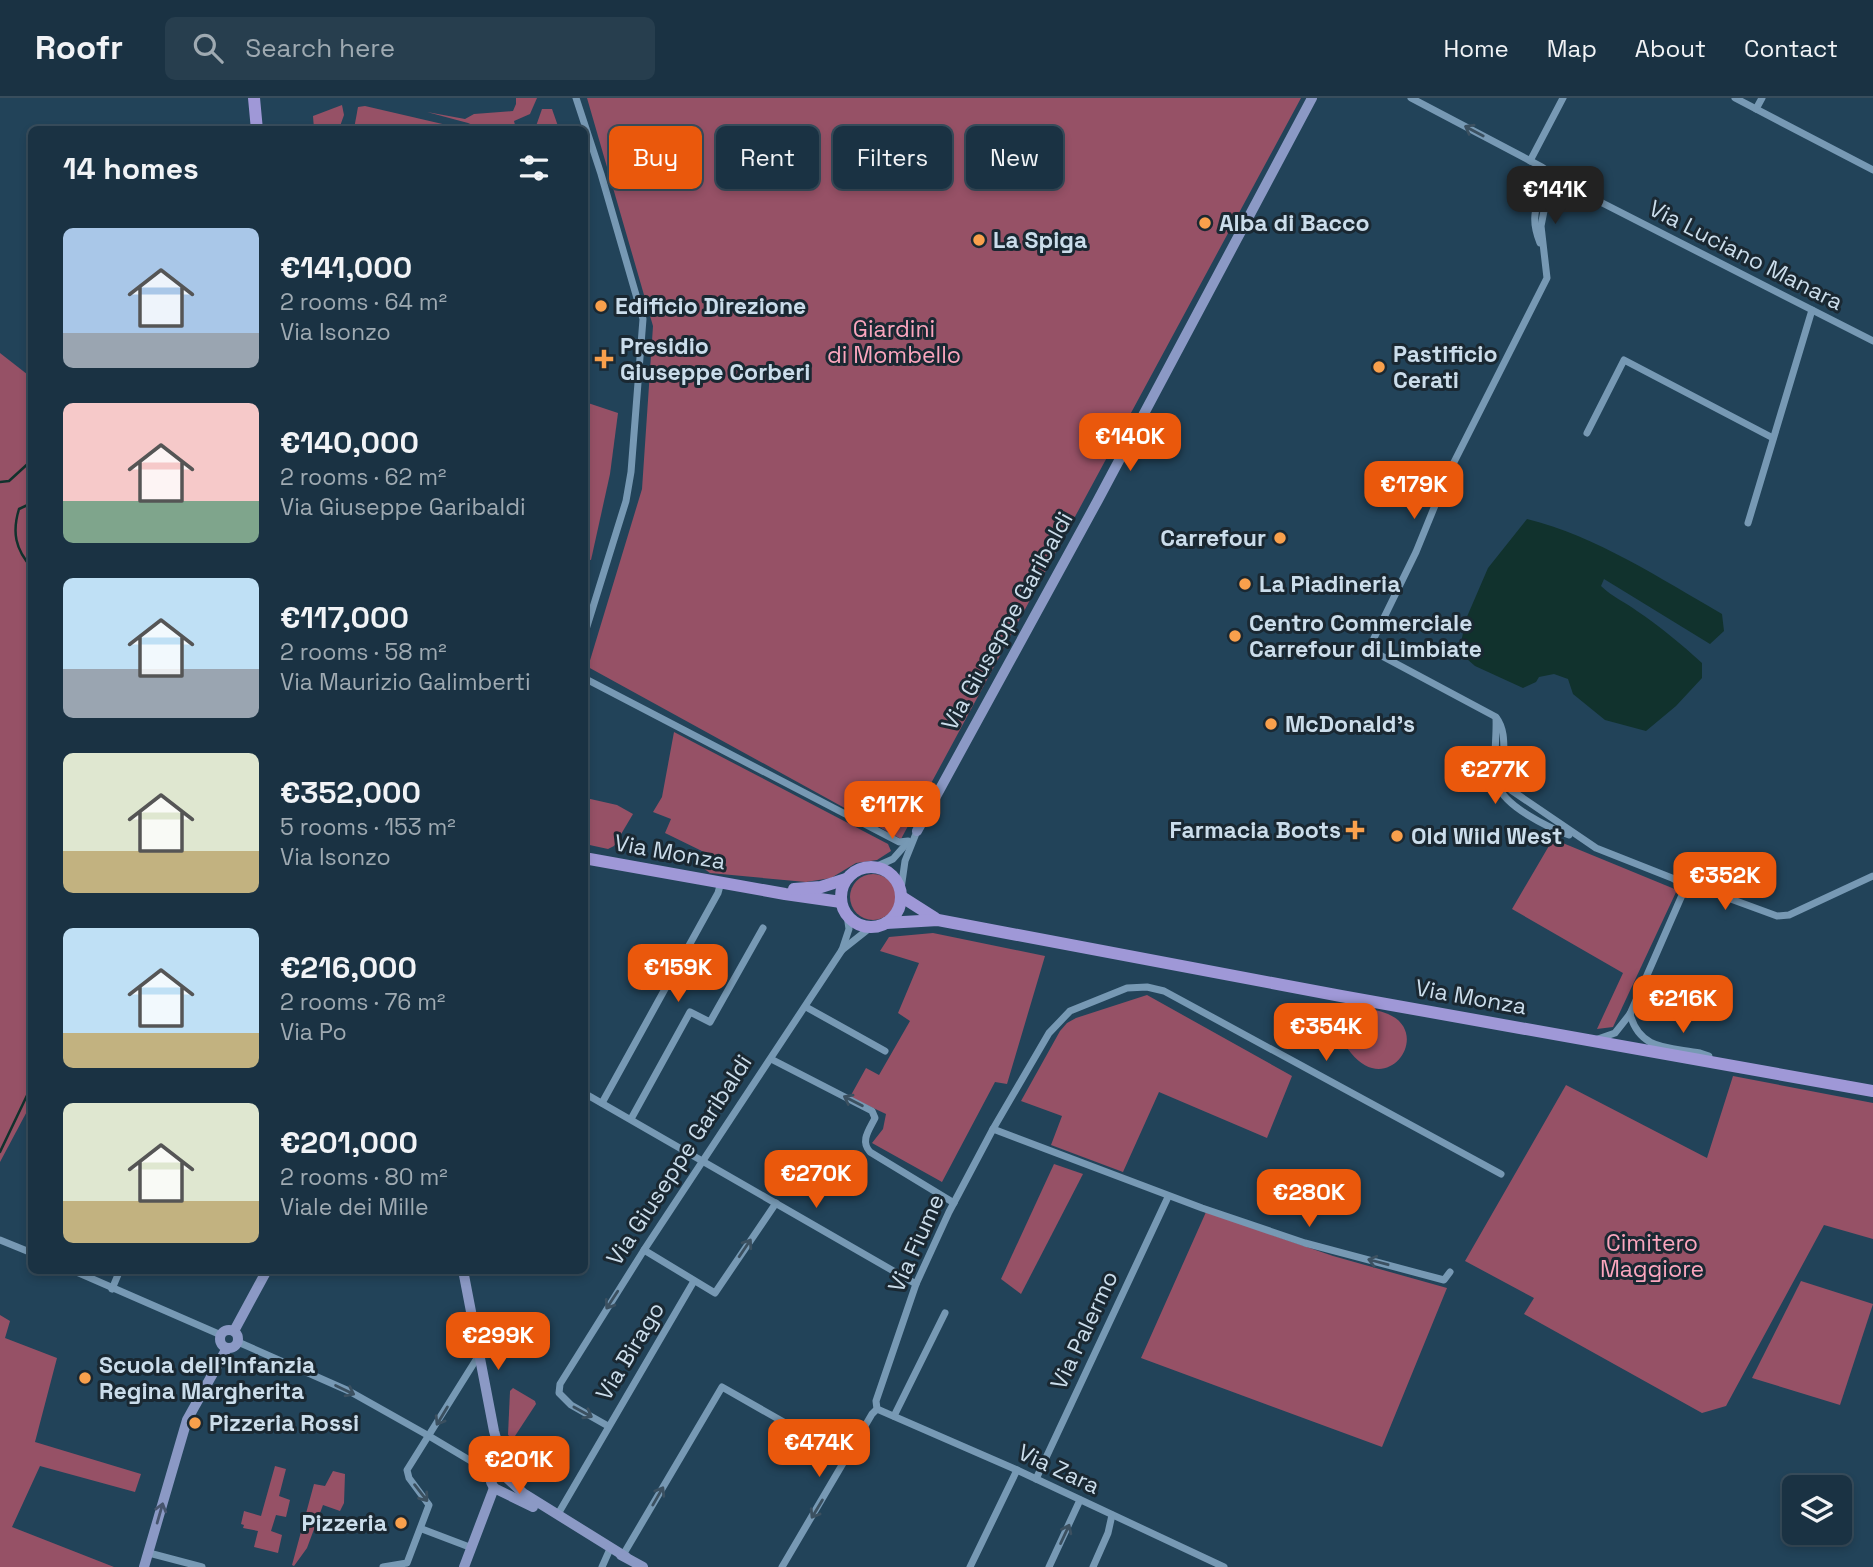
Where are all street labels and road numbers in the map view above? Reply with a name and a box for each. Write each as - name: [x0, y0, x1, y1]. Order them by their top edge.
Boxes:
- street label: Via Luciano Manara: [1644, 193, 1848, 317]
- street label: Via Giuseppe Garibaldi: [934, 506, 1080, 736]
- street label: Via Monza: [612, 827, 728, 877]
- street label: Via Monza: [1413, 972, 1529, 1022]
- street label: Via Giuseppe Garibaldi: [600, 1049, 758, 1271]
- street label: Via Fiume: [881, 1189, 951, 1297]
- street label: Via Palermo: [1043, 1266, 1125, 1394]
- street label: Via Birago: [589, 1296, 671, 1406]
- street label: Via Zara: [1013, 1437, 1105, 1501]

